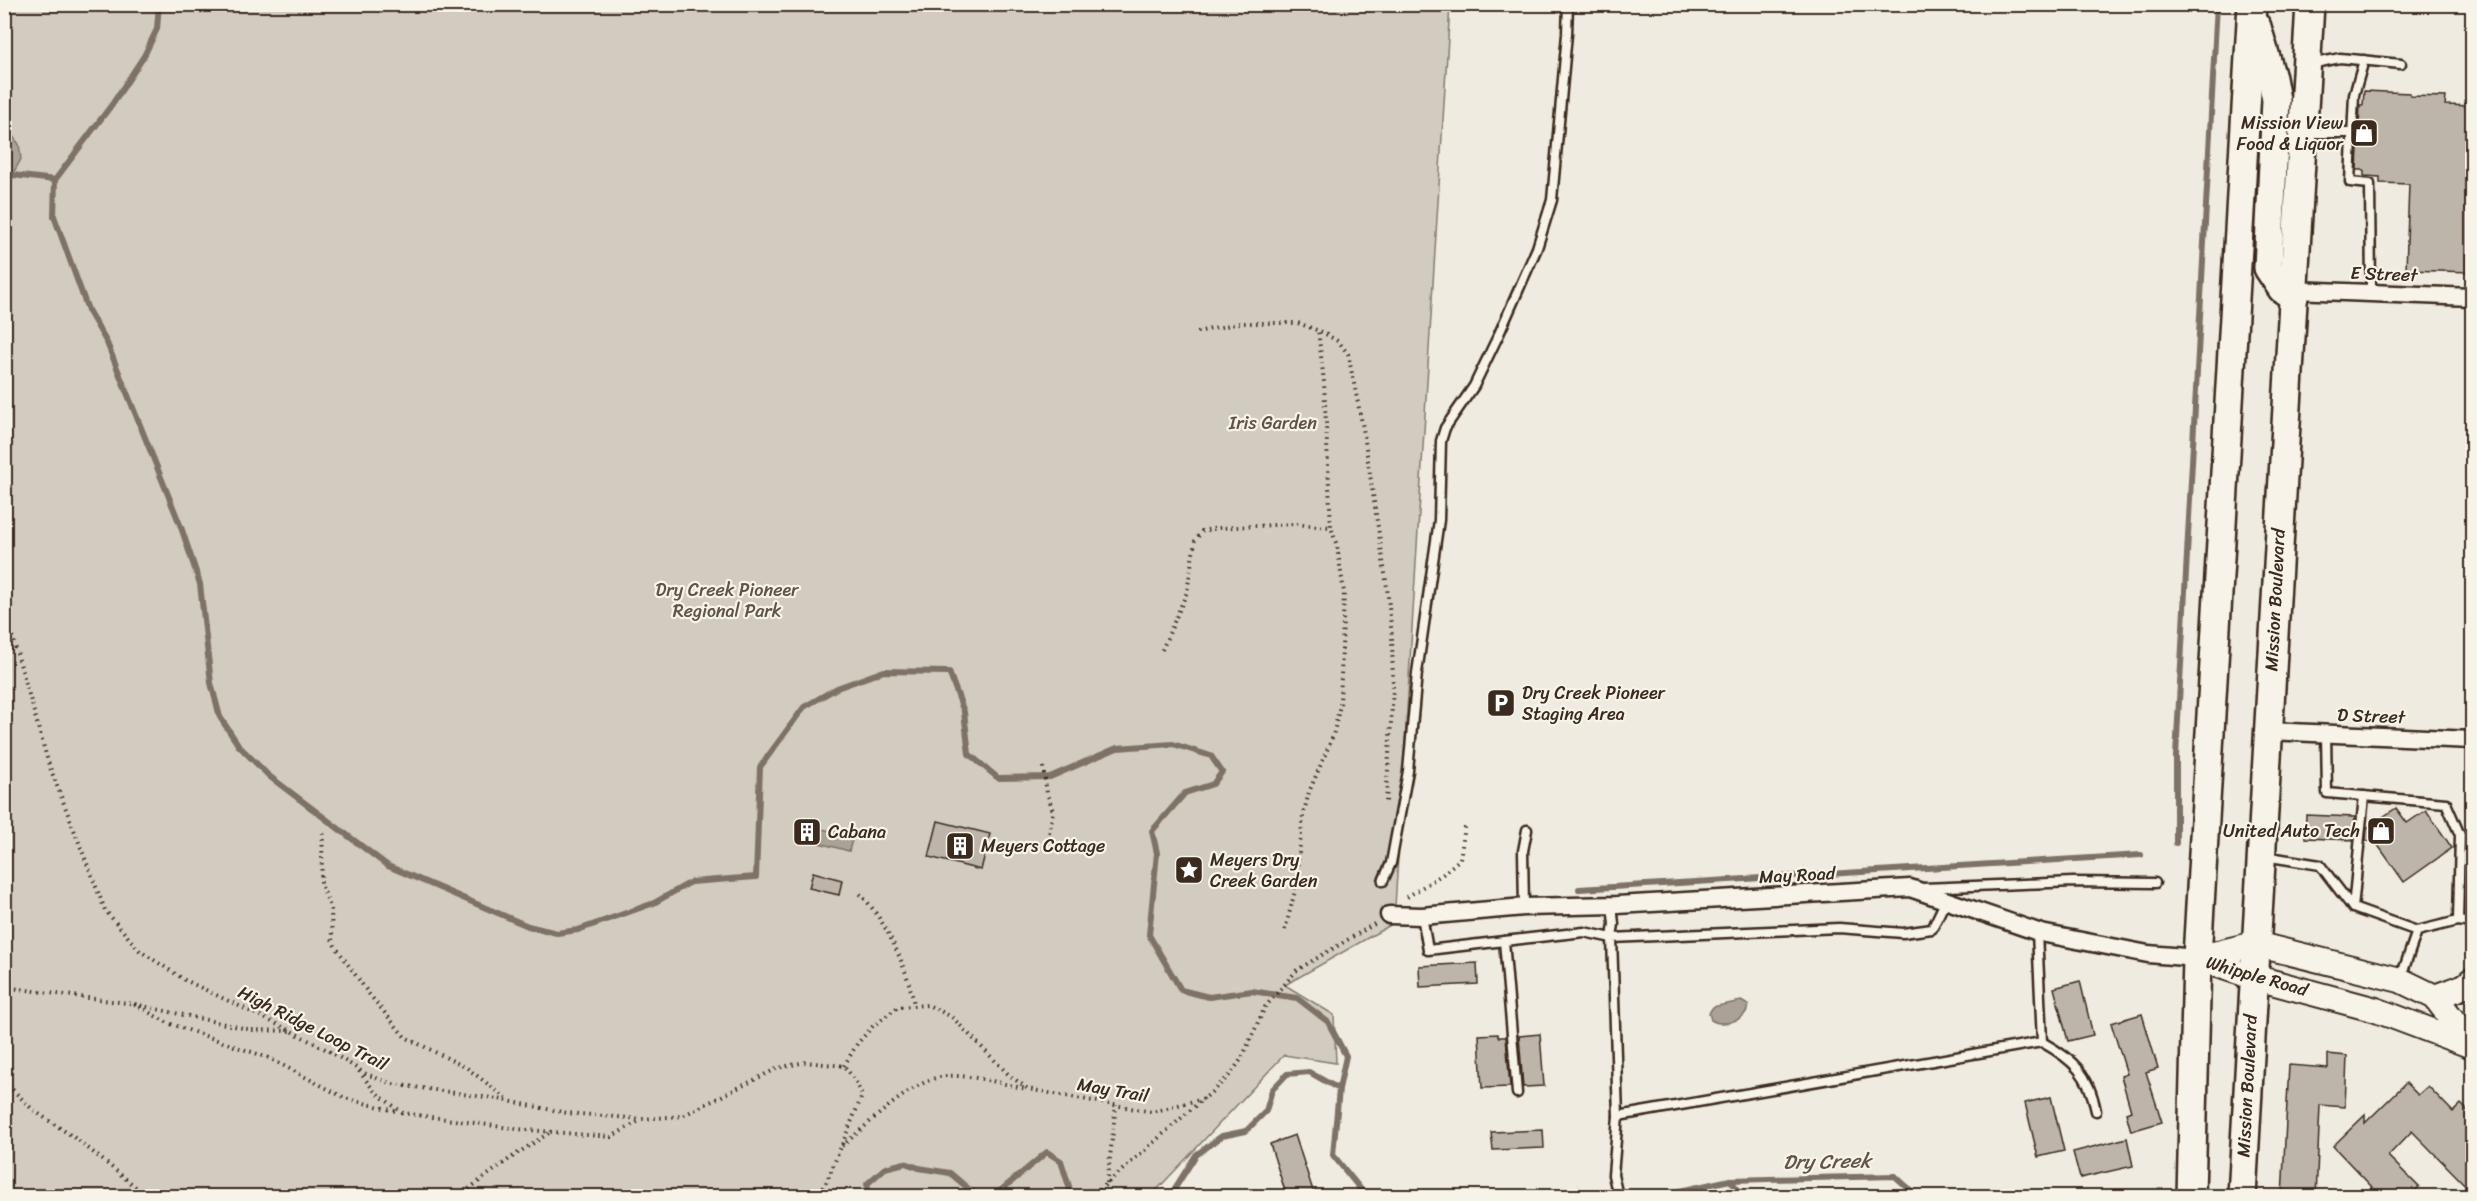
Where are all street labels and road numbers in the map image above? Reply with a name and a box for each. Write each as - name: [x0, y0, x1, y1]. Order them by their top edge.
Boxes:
- street label: E Street: [2350, 257, 2419, 291]
- street label: Mission Boulevard: [2255, 526, 2295, 672]
- street label: D Street: [2337, 699, 2406, 733]
- street label: May Road: [1758, 857, 1837, 893]
- street label: Whipple Road: [2202, 946, 2313, 1006]
- street label: High Ridge Loop Trail: [232, 976, 395, 1080]
- street label: Mission Boulevard: [2227, 1012, 2267, 1158]
- street label: May Trail: [1075, 1068, 1152, 1112]

